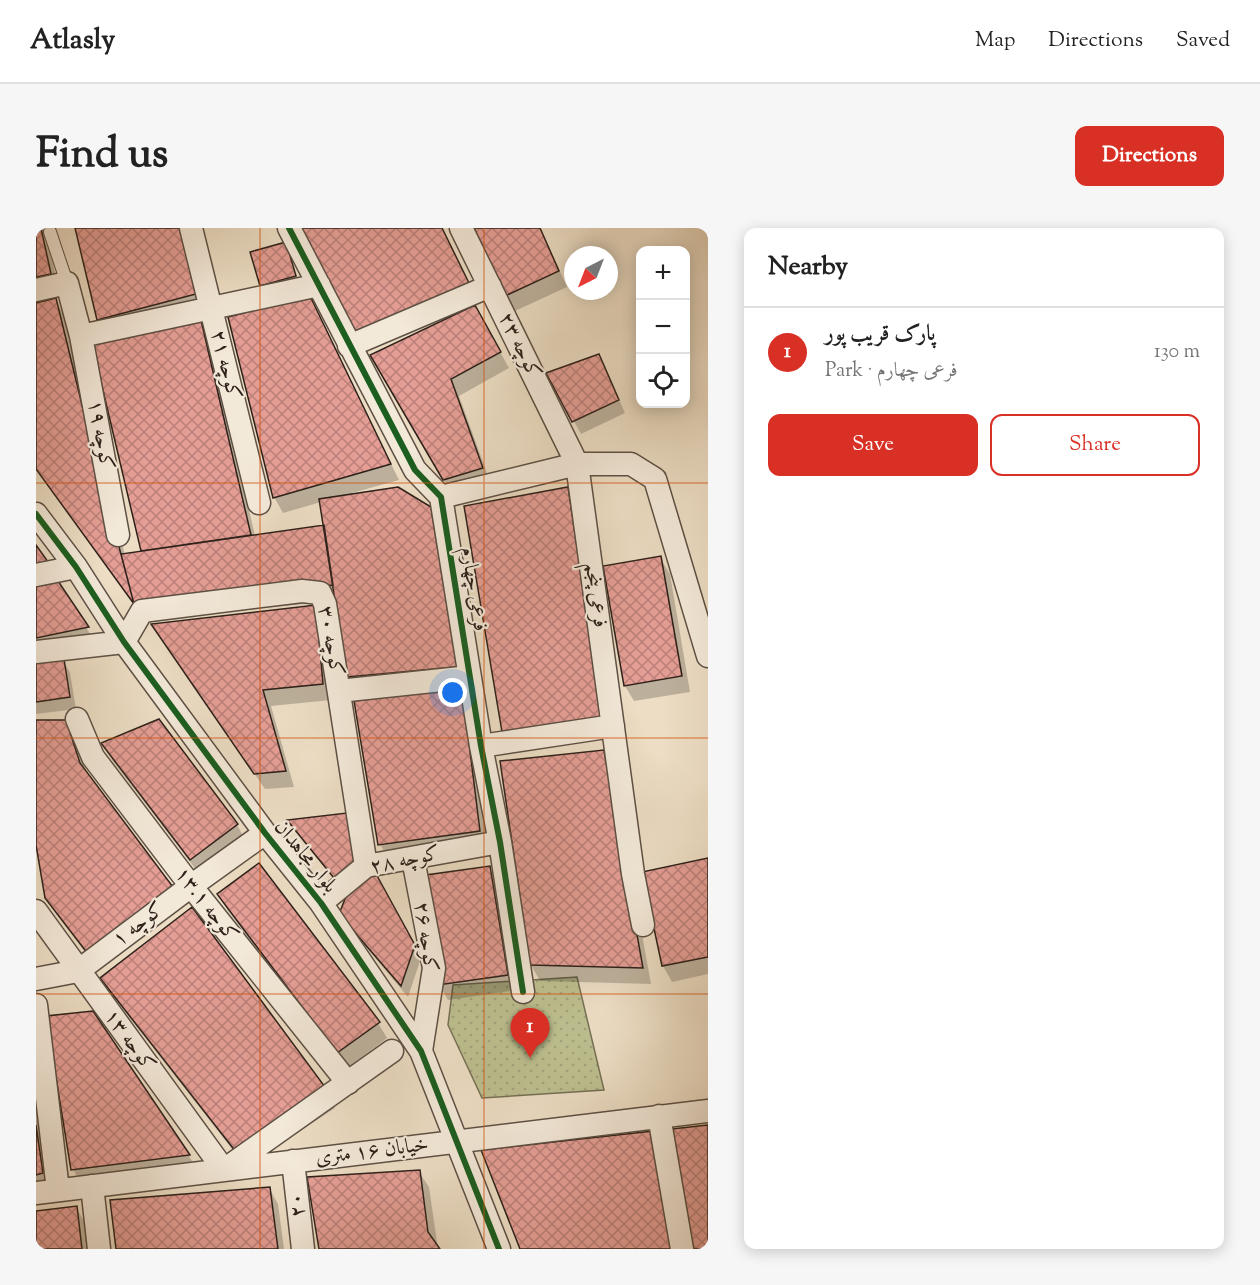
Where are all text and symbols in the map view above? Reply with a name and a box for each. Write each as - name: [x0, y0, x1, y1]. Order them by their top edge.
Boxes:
- text: Atlasly: [30, 21, 115, 61]
- text: Map: [975, 26, 1015, 56]
- text: Directions: [1048, 26, 1143, 56]
- text: Saved: [1176, 26, 1230, 56]
- text: Find us: [36, 126, 168, 186]
- button: Directions: [1075, 126, 1224, 186]
- north arrow: [564, 246, 618, 300]
- map controls: [636, 246, 690, 408]
- button: +: [636, 246, 690, 300]
- text: Nearby: [768, 249, 848, 286]
- button: −: [636, 300, 690, 354]
- street label: کوچه ۲۳: [490, 308, 548, 384]
- text: پارک قریب پور: [825, 319, 935, 351]
- street label: کوچه ۲۱: [202, 327, 248, 403]
- text: 1: [784, 338, 791, 367]
- text: 130 m: [1154, 338, 1200, 367]
- button: locate: [636, 354, 690, 408]
- text: Park · فرعی چهارم: [825, 357, 958, 386]
- street label: کوچه ۱۹: [79, 398, 121, 472]
- button: Save: [768, 414, 978, 476]
- button: Share: [990, 414, 1200, 476]
- street label: فرعی چهارم: [451, 545, 494, 633]
- street label: فرعی پنجم: [573, 560, 614, 630]
- street label: کوچه ۳۰: [309, 604, 351, 678]
- your location: [438, 678, 467, 707]
- street label: بلوار مجاهدان: [266, 814, 344, 900]
- street label: کوچه ۲۸: [367, 839, 443, 883]
- street label: کوچه ۱۳.۱: [167, 861, 245, 949]
- street label: کوچه ۱: [107, 895, 171, 955]
- street label: کوچه ۲۶: [405, 900, 445, 974]
- street label: کوچه ۱۳: [96, 1004, 162, 1078]
- pin: 1: [510, 1008, 550, 1058]
- street label: خیابان ۱۶ متری: [314, 1130, 430, 1174]
- street label: ۲۰: [282, 1191, 314, 1219]

